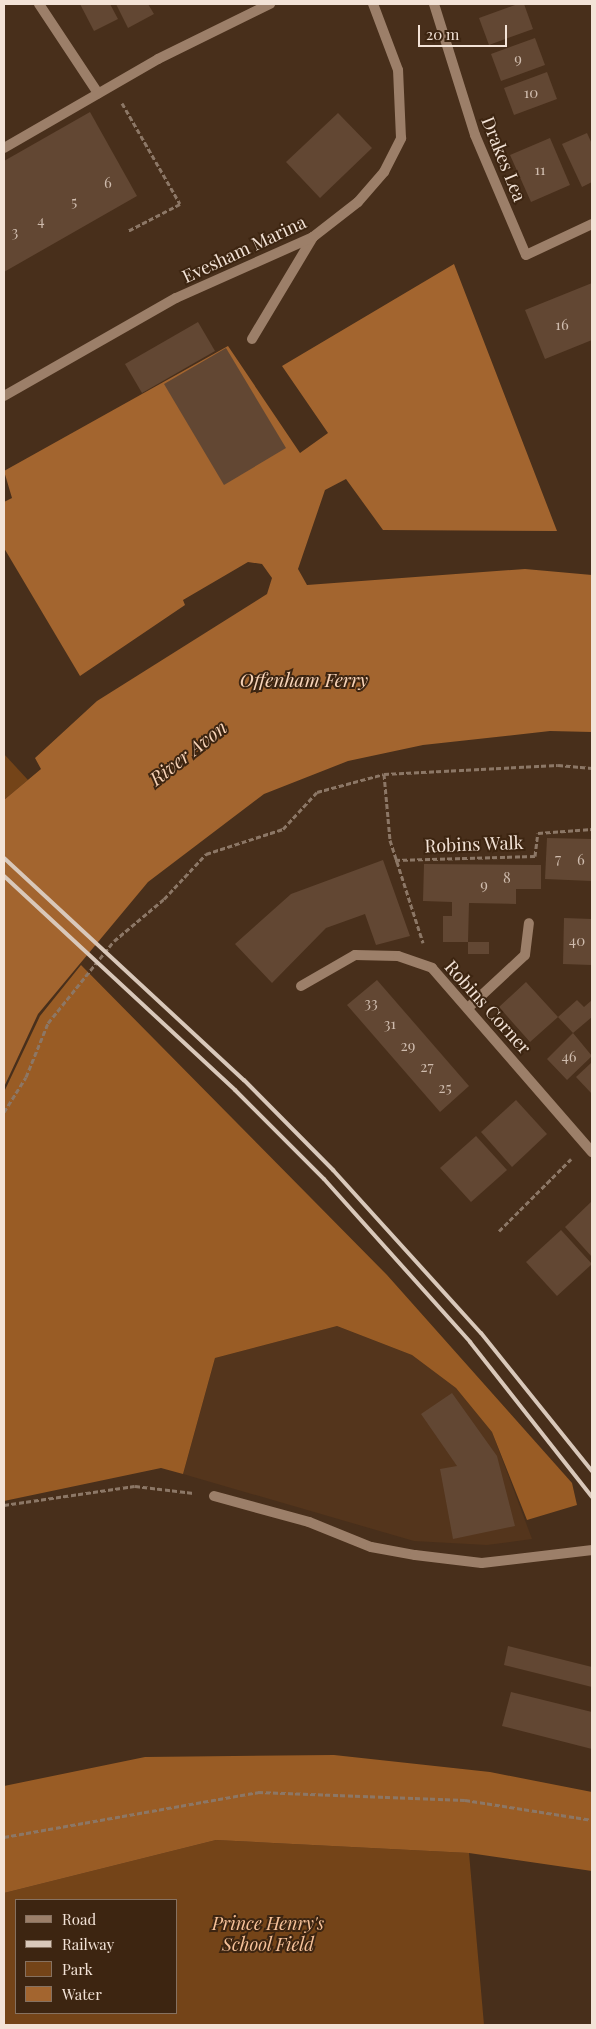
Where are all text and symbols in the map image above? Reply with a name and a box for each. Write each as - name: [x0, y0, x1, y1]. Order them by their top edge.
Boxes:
- scale bar: [421, 15, 510, 47]
- text: 20 m: [426, 24, 459, 44]
- house number: 9: [514, 50, 522, 68]
- house number: 10: [524, 84, 538, 102]
- street label: Drakes Lea: [477, 113, 531, 205]
- house number: 11: [534, 161, 546, 179]
- house number: 6: [104, 174, 112, 192]
- house number: 5: [71, 193, 77, 211]
- street label: Evesham Marina: [179, 211, 309, 287]
- house number: 4: [37, 212, 45, 230]
- house number: 3: [12, 223, 18, 241]
- house number: 16: [555, 316, 569, 334]
- water label: Offenham Ferry: [240, 669, 368, 691]
- water label: River Avon: [145, 716, 231, 790]
- street label: Robins Walk: [424, 831, 524, 857]
- house number: 7: [555, 850, 561, 868]
- house number: 6: [577, 851, 585, 869]
- house number: 8: [503, 869, 511, 887]
- house number: 9: [480, 876, 488, 894]
- house number: 40: [569, 932, 585, 950]
- street label: Robins Corner: [440, 956, 536, 1058]
- house number: 33: [364, 994, 378, 1012]
- house number: 31: [384, 1015, 396, 1033]
- house number: 29: [401, 1037, 415, 1055]
- house number: 46: [561, 1048, 577, 1066]
- house number: 27: [420, 1058, 434, 1076]
- house number: 25: [438, 1079, 452, 1097]
- legend: [15, 1899, 178, 2014]
- text: Road: [62, 1909, 96, 1929]
- park label: Prince Henry's School Field: [212, 1913, 324, 1956]
- text: Railway: [62, 1934, 114, 1954]
- text: Park: [62, 1959, 93, 1979]
- text: Water: [62, 1984, 102, 2004]

